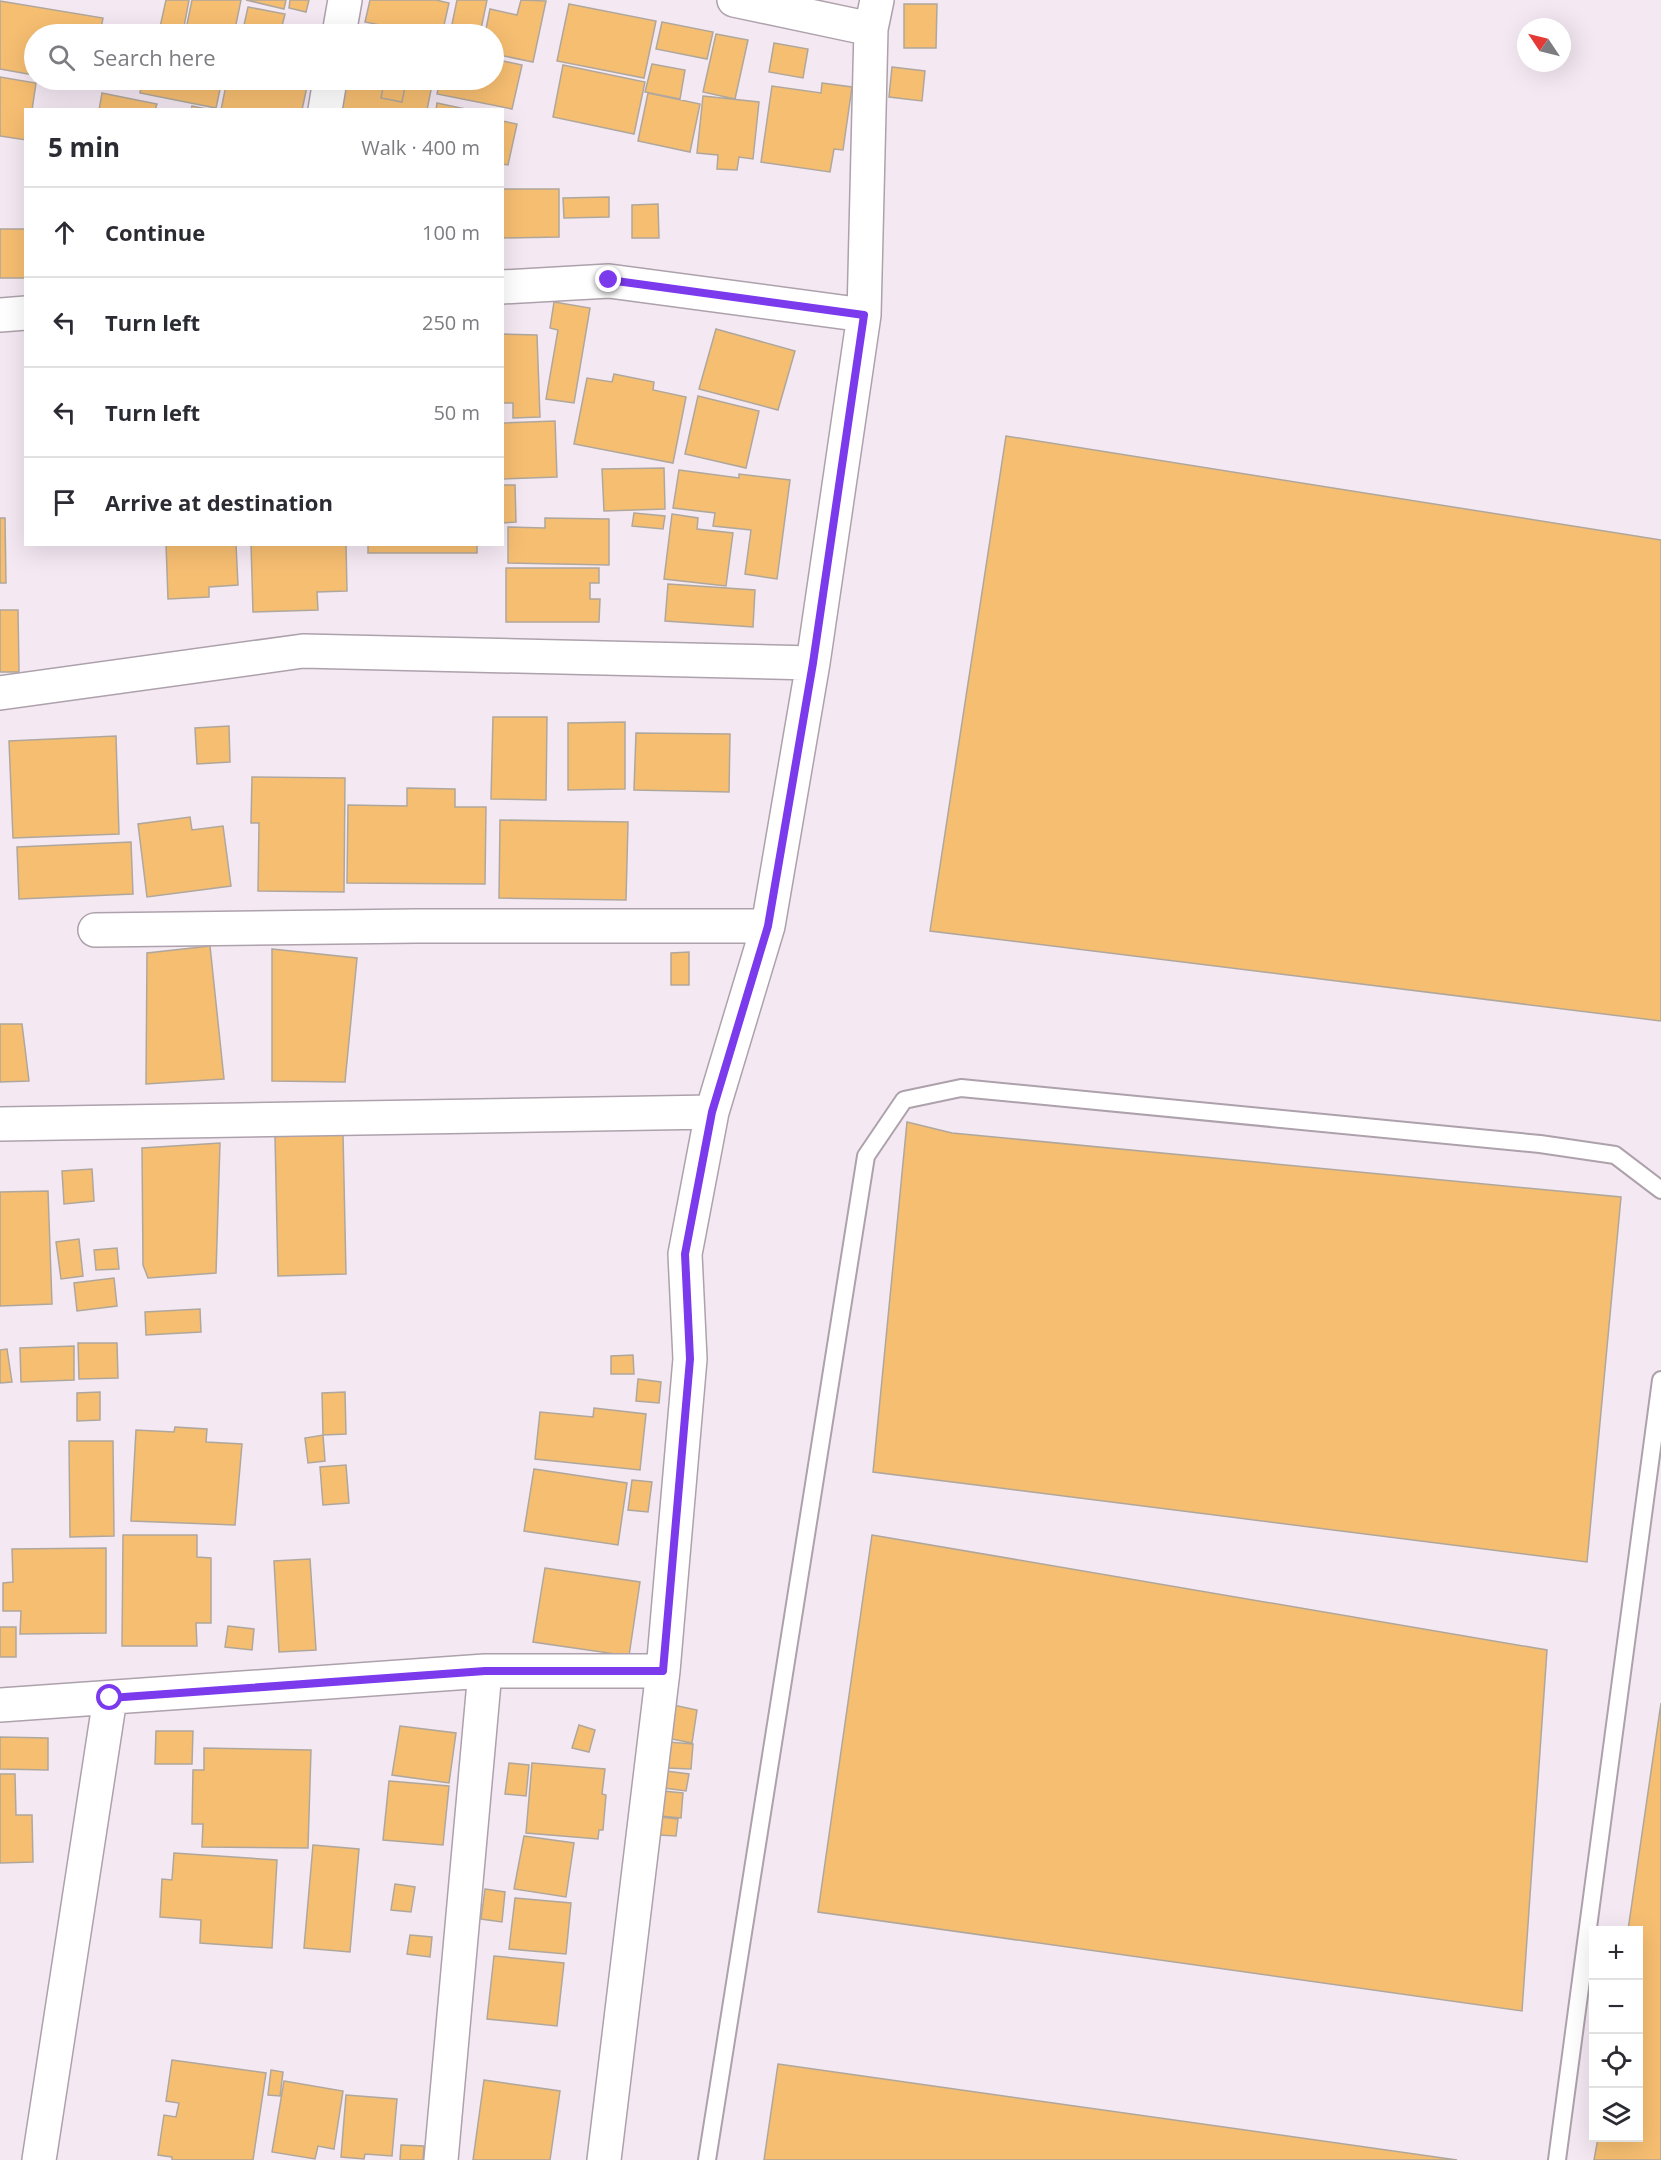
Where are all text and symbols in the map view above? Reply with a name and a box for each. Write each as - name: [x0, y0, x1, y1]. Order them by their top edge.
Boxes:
- north arrow: [1517, 18, 1571, 72]
- search box: [24, 24, 504, 90]
- icon: search: [45, 41, 78, 74]
- text: Search here: [93, 42, 216, 72]
- text: 5 min: [48, 129, 120, 165]
- text: Walk · 400 m: [361, 134, 480, 161]
- icon: ahead: [48, 216, 81, 249]
- text: Continue: [105, 217, 205, 247]
- text: 100 m: [422, 219, 480, 246]
- route end: [595, 266, 621, 292]
- icon: left: [48, 306, 81, 339]
- text: Turn left: [105, 307, 200, 337]
- text: 250 m: [422, 309, 480, 336]
- icon: left: [48, 396, 81, 429]
- text: Turn left: [105, 397, 200, 427]
- text: 50 m: [433, 399, 480, 426]
- icon: arrive: [48, 486, 81, 519]
- text: Arrive at destination: [105, 487, 333, 517]
- route start: [96, 1684, 122, 1710]
- map controls: [1589, 1926, 1643, 2142]
- button: +: [1589, 1926, 1643, 1980]
- button: −: [1589, 1980, 1643, 2034]
- button: locate: [1589, 2034, 1643, 2088]
- button: layers: [1589, 2088, 1643, 2142]

